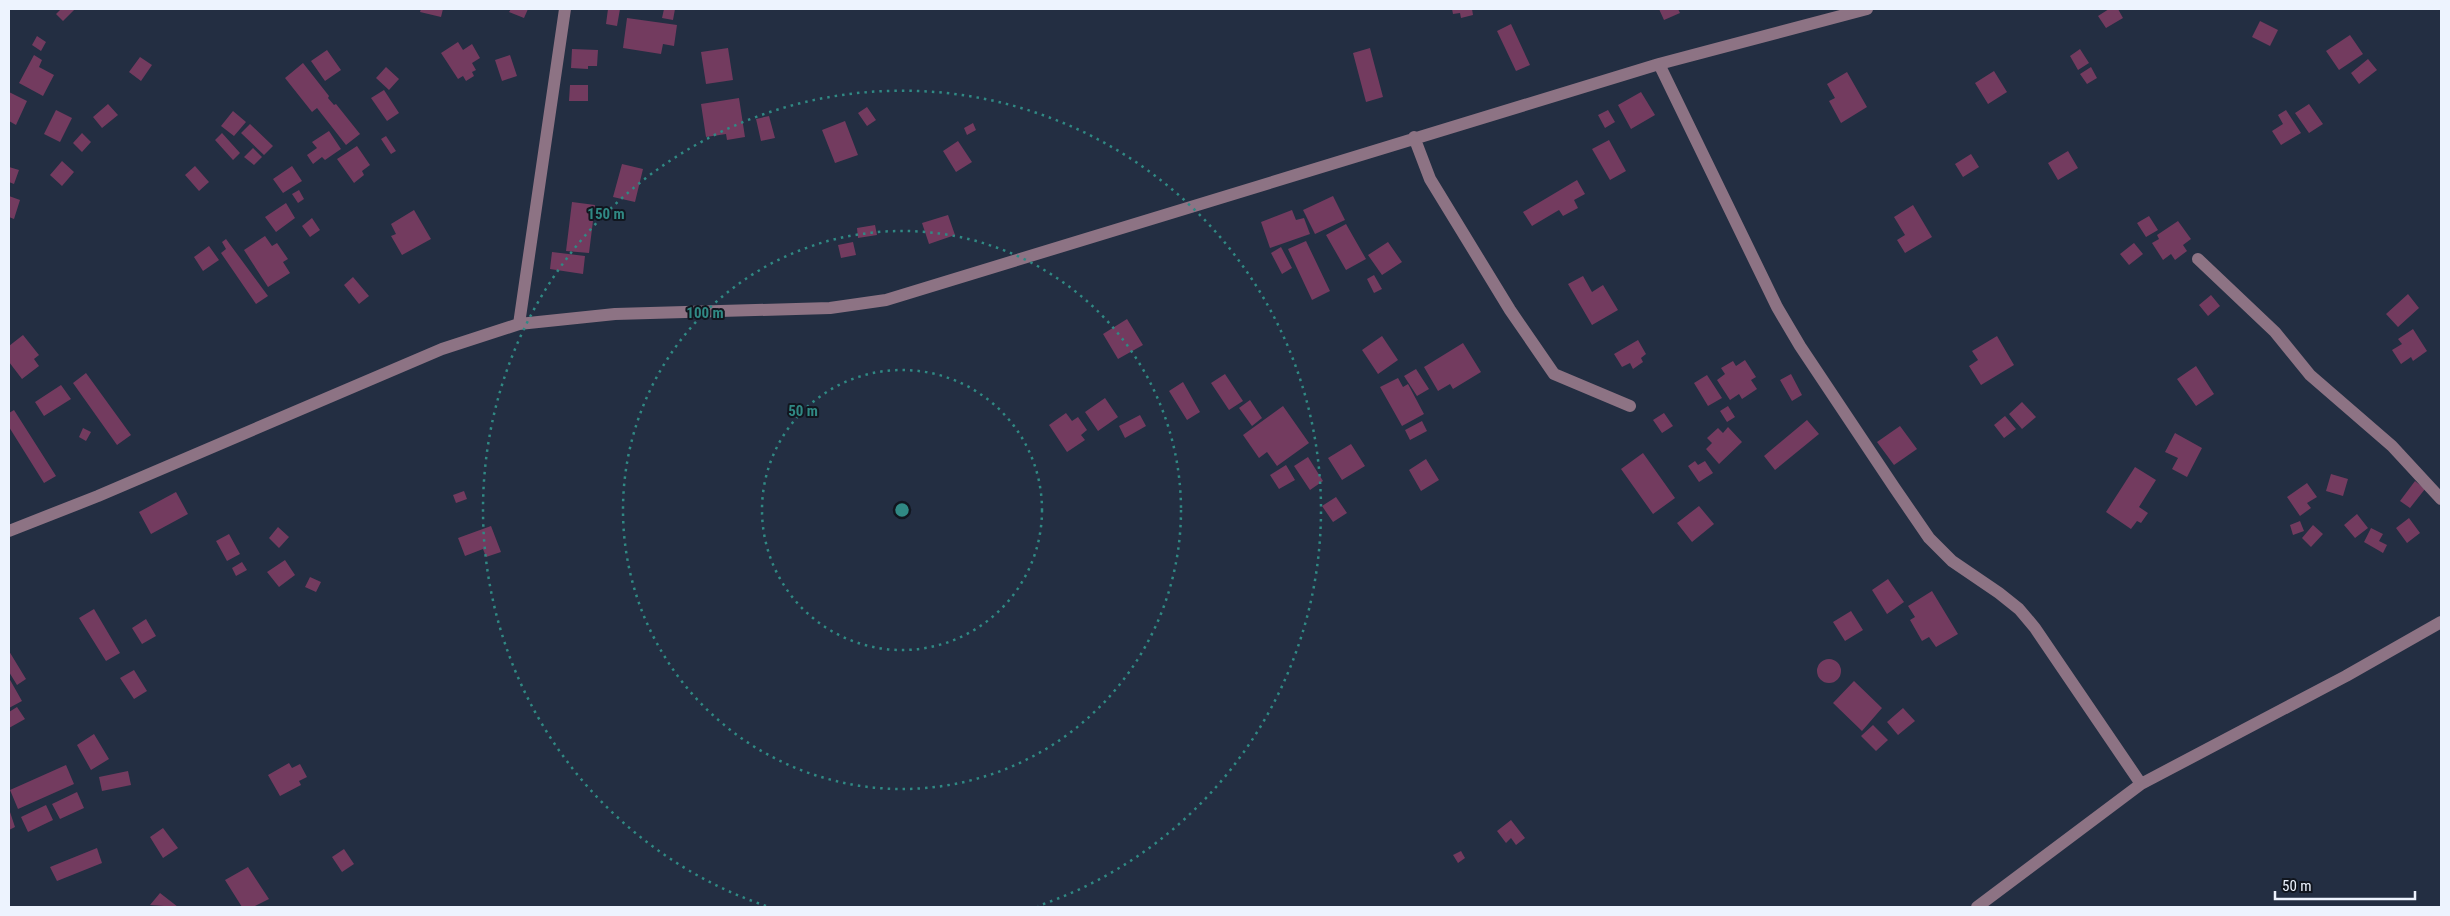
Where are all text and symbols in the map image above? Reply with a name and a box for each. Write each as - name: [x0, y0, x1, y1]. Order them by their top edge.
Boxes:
- text: 150 m: [587, 205, 625, 223]
- text: 100 m: [686, 304, 724, 322]
- text: 50 m: [788, 402, 818, 420]
- centre of rings: [893, 501, 911, 519]
- scale bar: [2275, 868, 2415, 900]
- text: 50 m: [2282, 877, 2312, 895]

